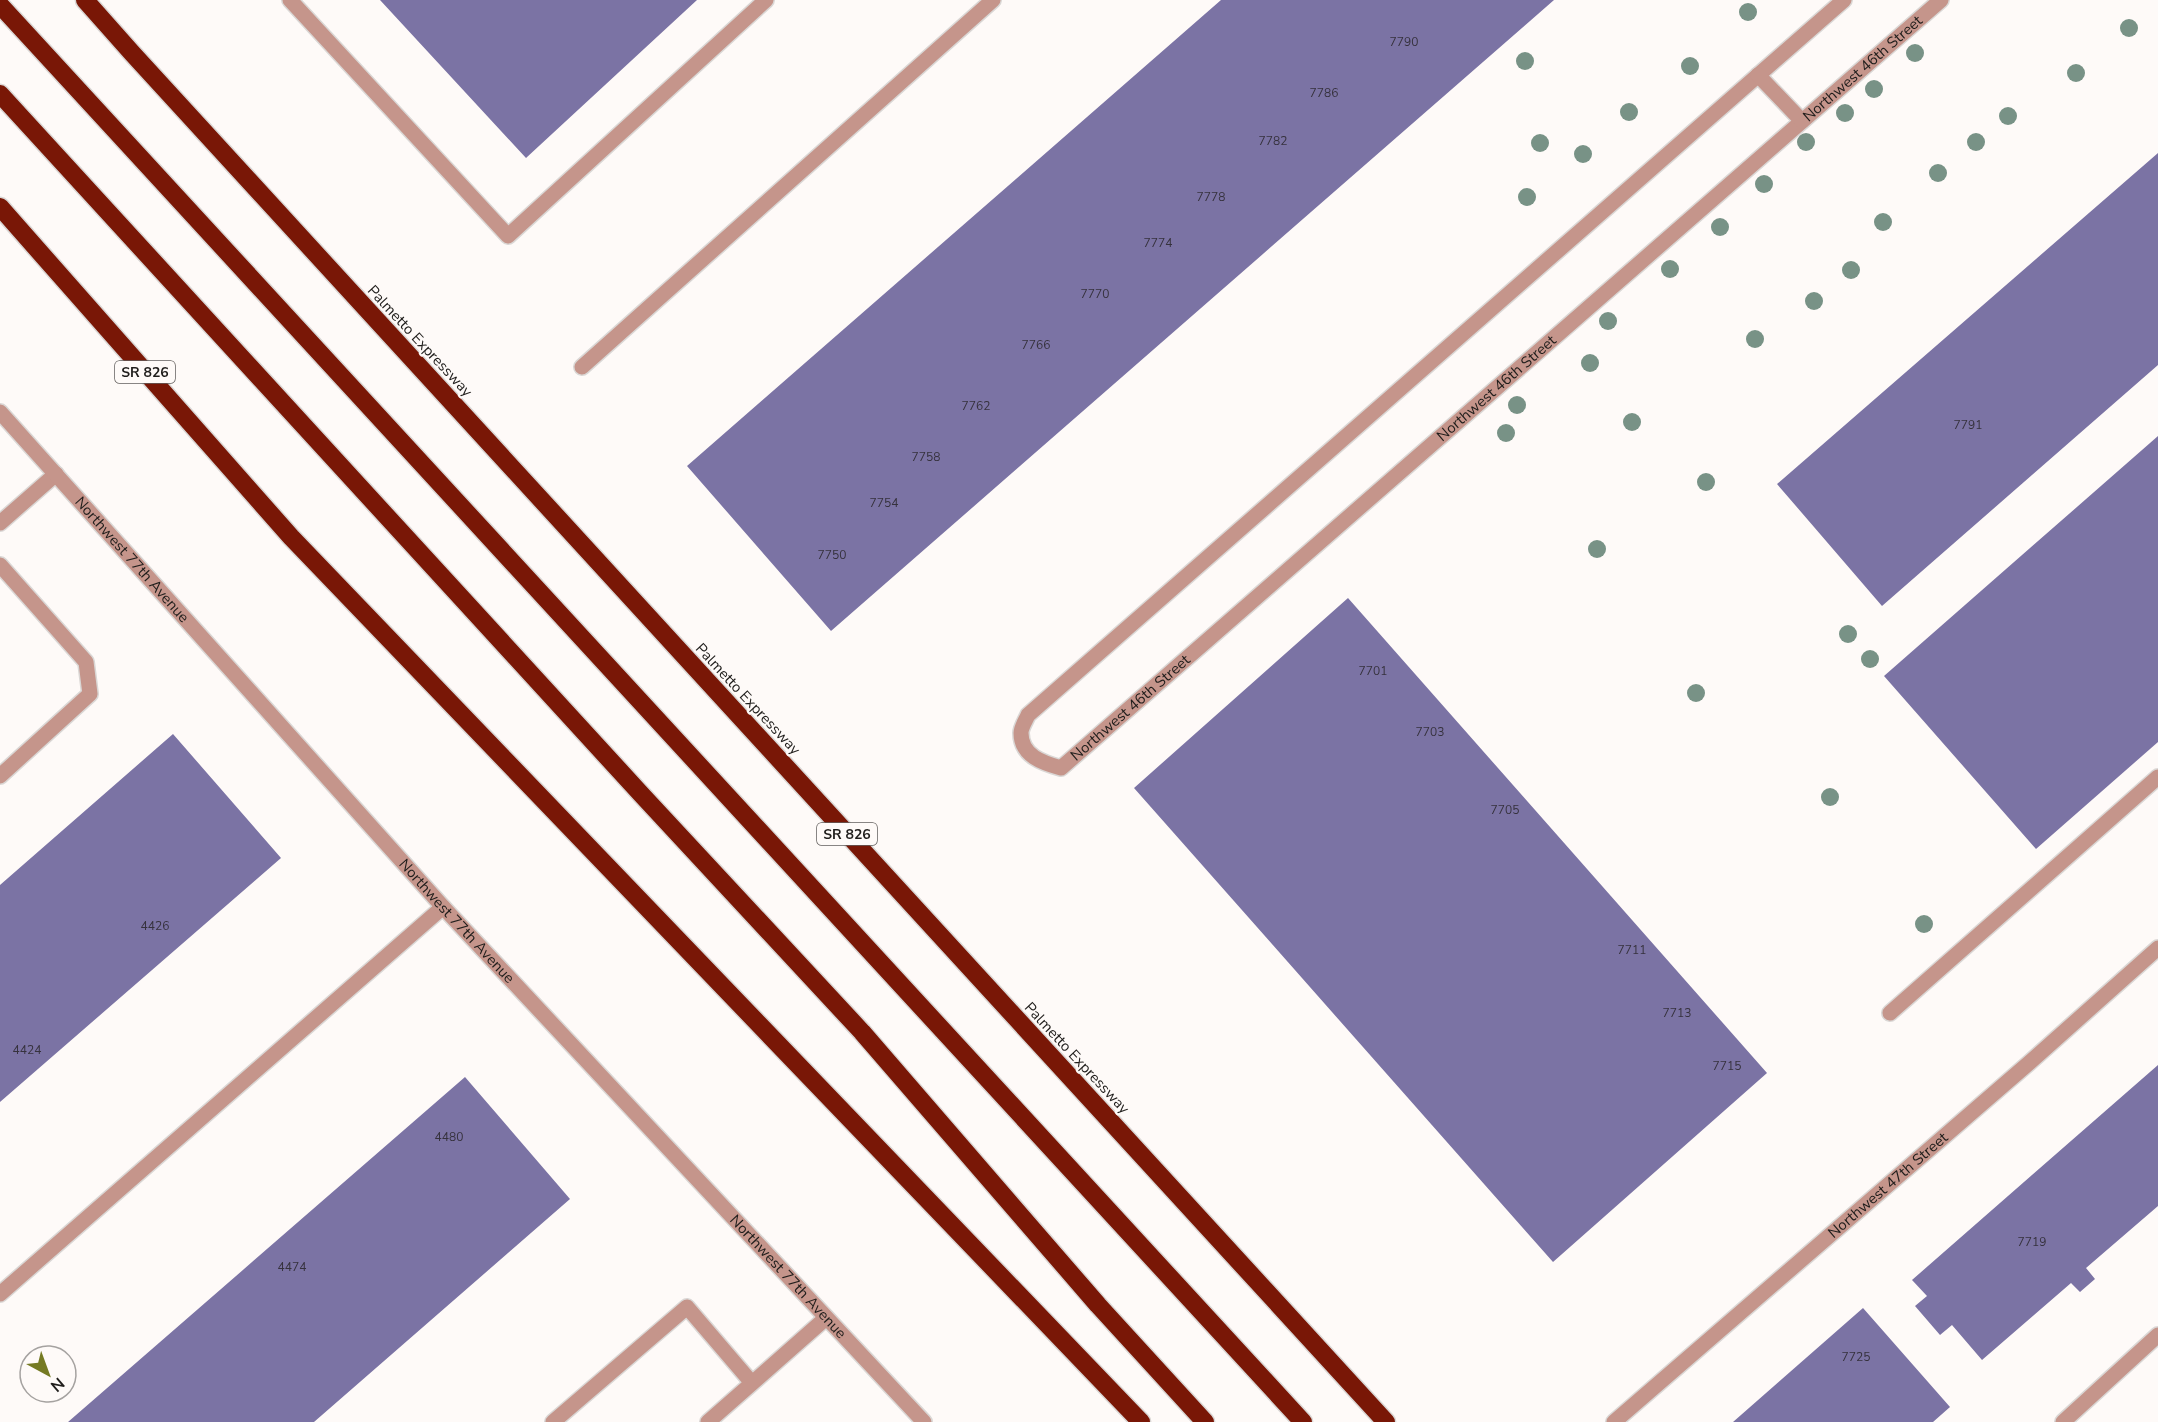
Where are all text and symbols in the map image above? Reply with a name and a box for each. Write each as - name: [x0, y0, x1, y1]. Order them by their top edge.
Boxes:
- street label: Northwest 46th Street: [1799, 10, 1927, 126]
- house number: 7790: [1390, 34, 1418, 50]
- house number: 7786: [1310, 85, 1338, 101]
- house number: 7782: [1259, 133, 1287, 149]
- house number: 7778: [1197, 189, 1225, 205]
- house number: 7774: [1144, 235, 1172, 251]
- street label: Palmetto Expressway: [363, 281, 477, 401]
- house number: 7770: [1081, 286, 1109, 302]
- street label: Northwest 46th Street: [1432, 330, 1561, 446]
- house number: 7766: [1022, 337, 1050, 353]
- road number: SR 826: [115, 361, 175, 383]
- house number: 7762: [962, 398, 990, 414]
- house number: 7791: [1954, 417, 1982, 433]
- house number: 7758: [912, 449, 940, 465]
- street label: Northwest 77th Avenue: [70, 492, 194, 627]
- house number: 7754: [870, 495, 898, 511]
- house number: 7750: [818, 547, 846, 563]
- street label: Palmetto Expressway: [691, 639, 805, 759]
- street label: Northwest 46th Street: [1066, 649, 1195, 765]
- house number: 7701: [1359, 663, 1387, 679]
- house number: 7703: [1416, 724, 1444, 740]
- house number: 7705: [1491, 802, 1519, 818]
- road number: SR 826: [817, 823, 877, 845]
- street label: Northwest 77th Avenue: [395, 854, 519, 988]
- house number: 4426: [141, 918, 169, 934]
- house number: 7711: [1618, 942, 1646, 958]
- street label: Palmetto Expressway: [1020, 998, 1134, 1118]
- house number: 7713: [1663, 1005, 1691, 1021]
- house number: 4424: [13, 1042, 41, 1058]
- house number: 7715: [1713, 1058, 1741, 1074]
- street label: Northwest 47th Street: [1824, 1127, 1953, 1243]
- house number: 4480: [435, 1129, 463, 1145]
- street label: Northwest 77th Avenue: [725, 1210, 851, 1343]
- house number: 7719: [2018, 1234, 2046, 1250]
- house number: 4474: [278, 1259, 306, 1275]
- north arrow: [18, 1344, 78, 1404]
- house number: 7725: [1842, 1349, 1870, 1365]
- text: N: [45, 1372, 69, 1397]

